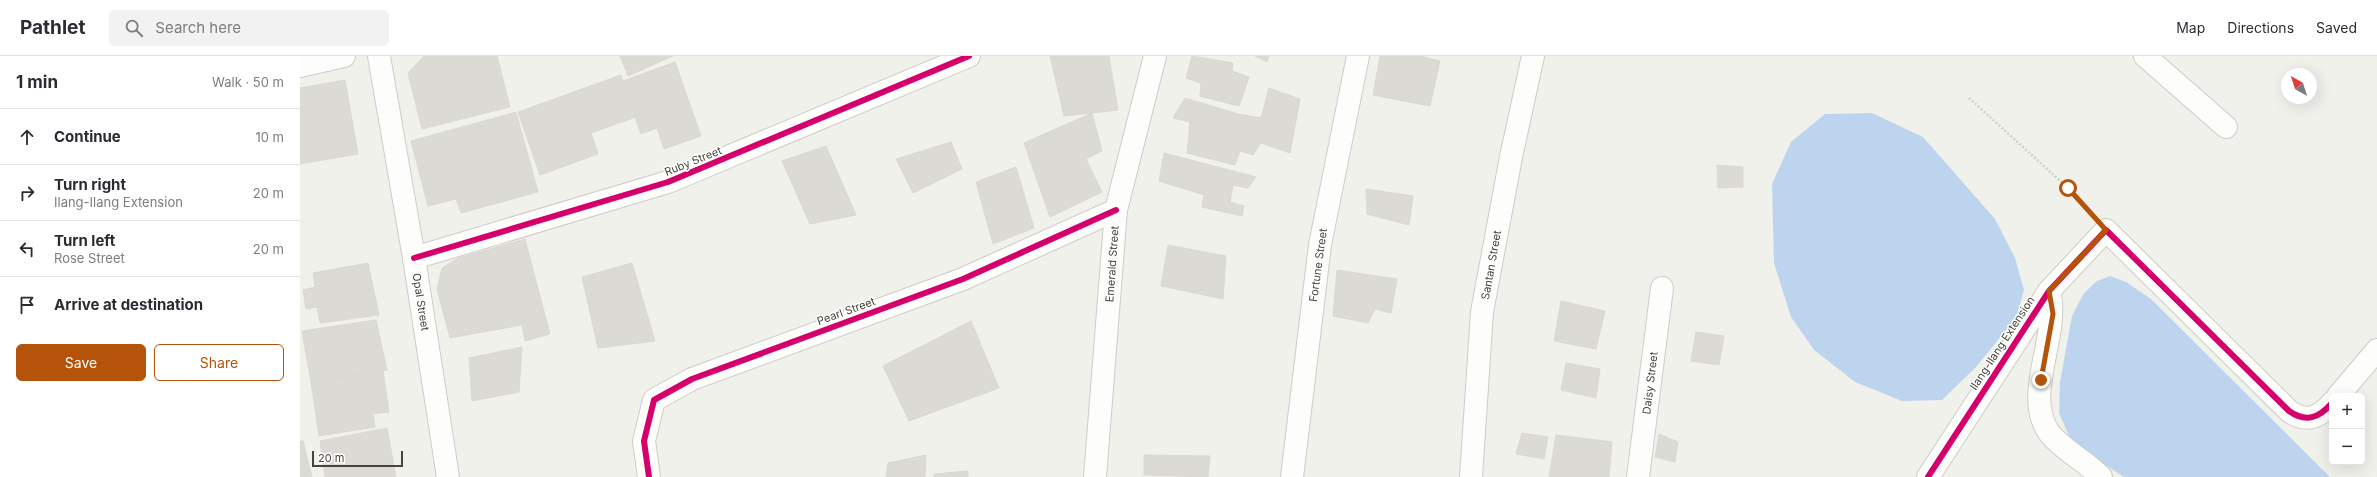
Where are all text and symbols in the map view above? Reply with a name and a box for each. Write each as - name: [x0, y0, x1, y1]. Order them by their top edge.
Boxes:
- search box: [109, 10, 389, 46]
- text: Pathlet: [20, 16, 85, 39]
- icon: search: [123, 17, 145, 39]
- text: Search here: [155, 18, 241, 37]
- text: Map: [2176, 19, 2205, 36]
- text: Directions: [2227, 19, 2294, 36]
- text: Saved: [2316, 19, 2357, 36]
- north arrow: [2281, 68, 2317, 104]
- text: 1 min: [16, 72, 58, 92]
- text: Walk · 50 m: [212, 74, 284, 90]
- icon: ahead: [16, 126, 38, 148]
- text: Continue: [54, 127, 121, 146]
- text: 10 m: [255, 129, 284, 145]
- street label: Ruby Street: [662, 143, 724, 179]
- text: Turn right: [54, 175, 126, 194]
- route start: [2059, 179, 2077, 197]
- icon: right: [16, 182, 38, 204]
- text: 20 m: [253, 185, 284, 201]
- text: Ilang-Ilang Extension: [54, 194, 183, 210]
- street label: Emerald Street: [1102, 225, 1122, 303]
- street label: Fortune Street: [1306, 227, 1330, 303]
- street label: Santan Street: [1478, 229, 1504, 301]
- text: Turn left: [54, 231, 115, 250]
- icon: left: [16, 238, 38, 260]
- text: 20 m: [253, 241, 284, 257]
- text: Rose Street: [54, 250, 125, 266]
- street label: Opal Street: [410, 272, 433, 332]
- street label: Ilang-Ilang Extension: [1966, 293, 2038, 393]
- icon: arrive: [16, 294, 38, 316]
- street label: Pearl Street: [815, 294, 877, 328]
- text: Arrive at destination: [54, 295, 203, 314]
- button: Save: [16, 344, 146, 381]
- button: Share: [154, 344, 284, 381]
- street label: Daisy Street: [1639, 351, 1661, 415]
- route end: [2032, 371, 2050, 389]
- map controls: [2329, 393, 2365, 465]
- button: +: [2329, 393, 2365, 429]
- button: −: [2329, 429, 2365, 465]
- scale bar: [312, 449, 403, 468]
- text: 20 m: [318, 451, 344, 465]

